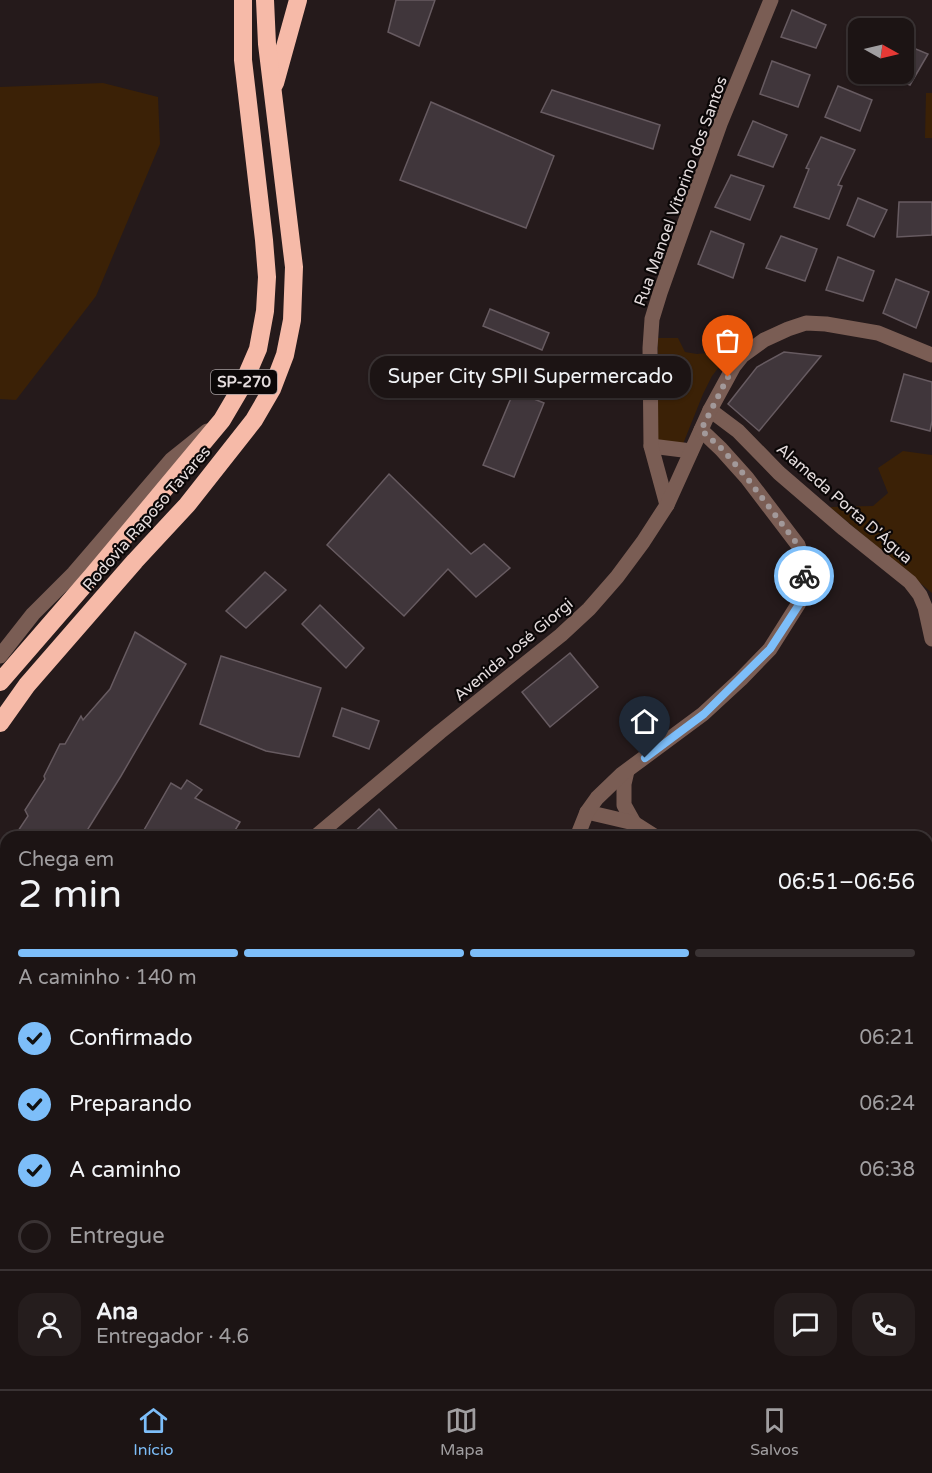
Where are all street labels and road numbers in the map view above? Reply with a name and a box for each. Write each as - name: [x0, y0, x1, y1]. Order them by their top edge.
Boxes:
- street label: Rua Manoel Vitorino dos Santos: [630, 74, 732, 309]
- road number: SP-270: [211, 370, 277, 394]
- street label: Alameda Porta D'Água: [772, 439, 916, 568]
- street label: Rodovia Raposo Tavares: [78, 442, 215, 595]
- street label: Avenida José Giorgi: [450, 594, 577, 706]

